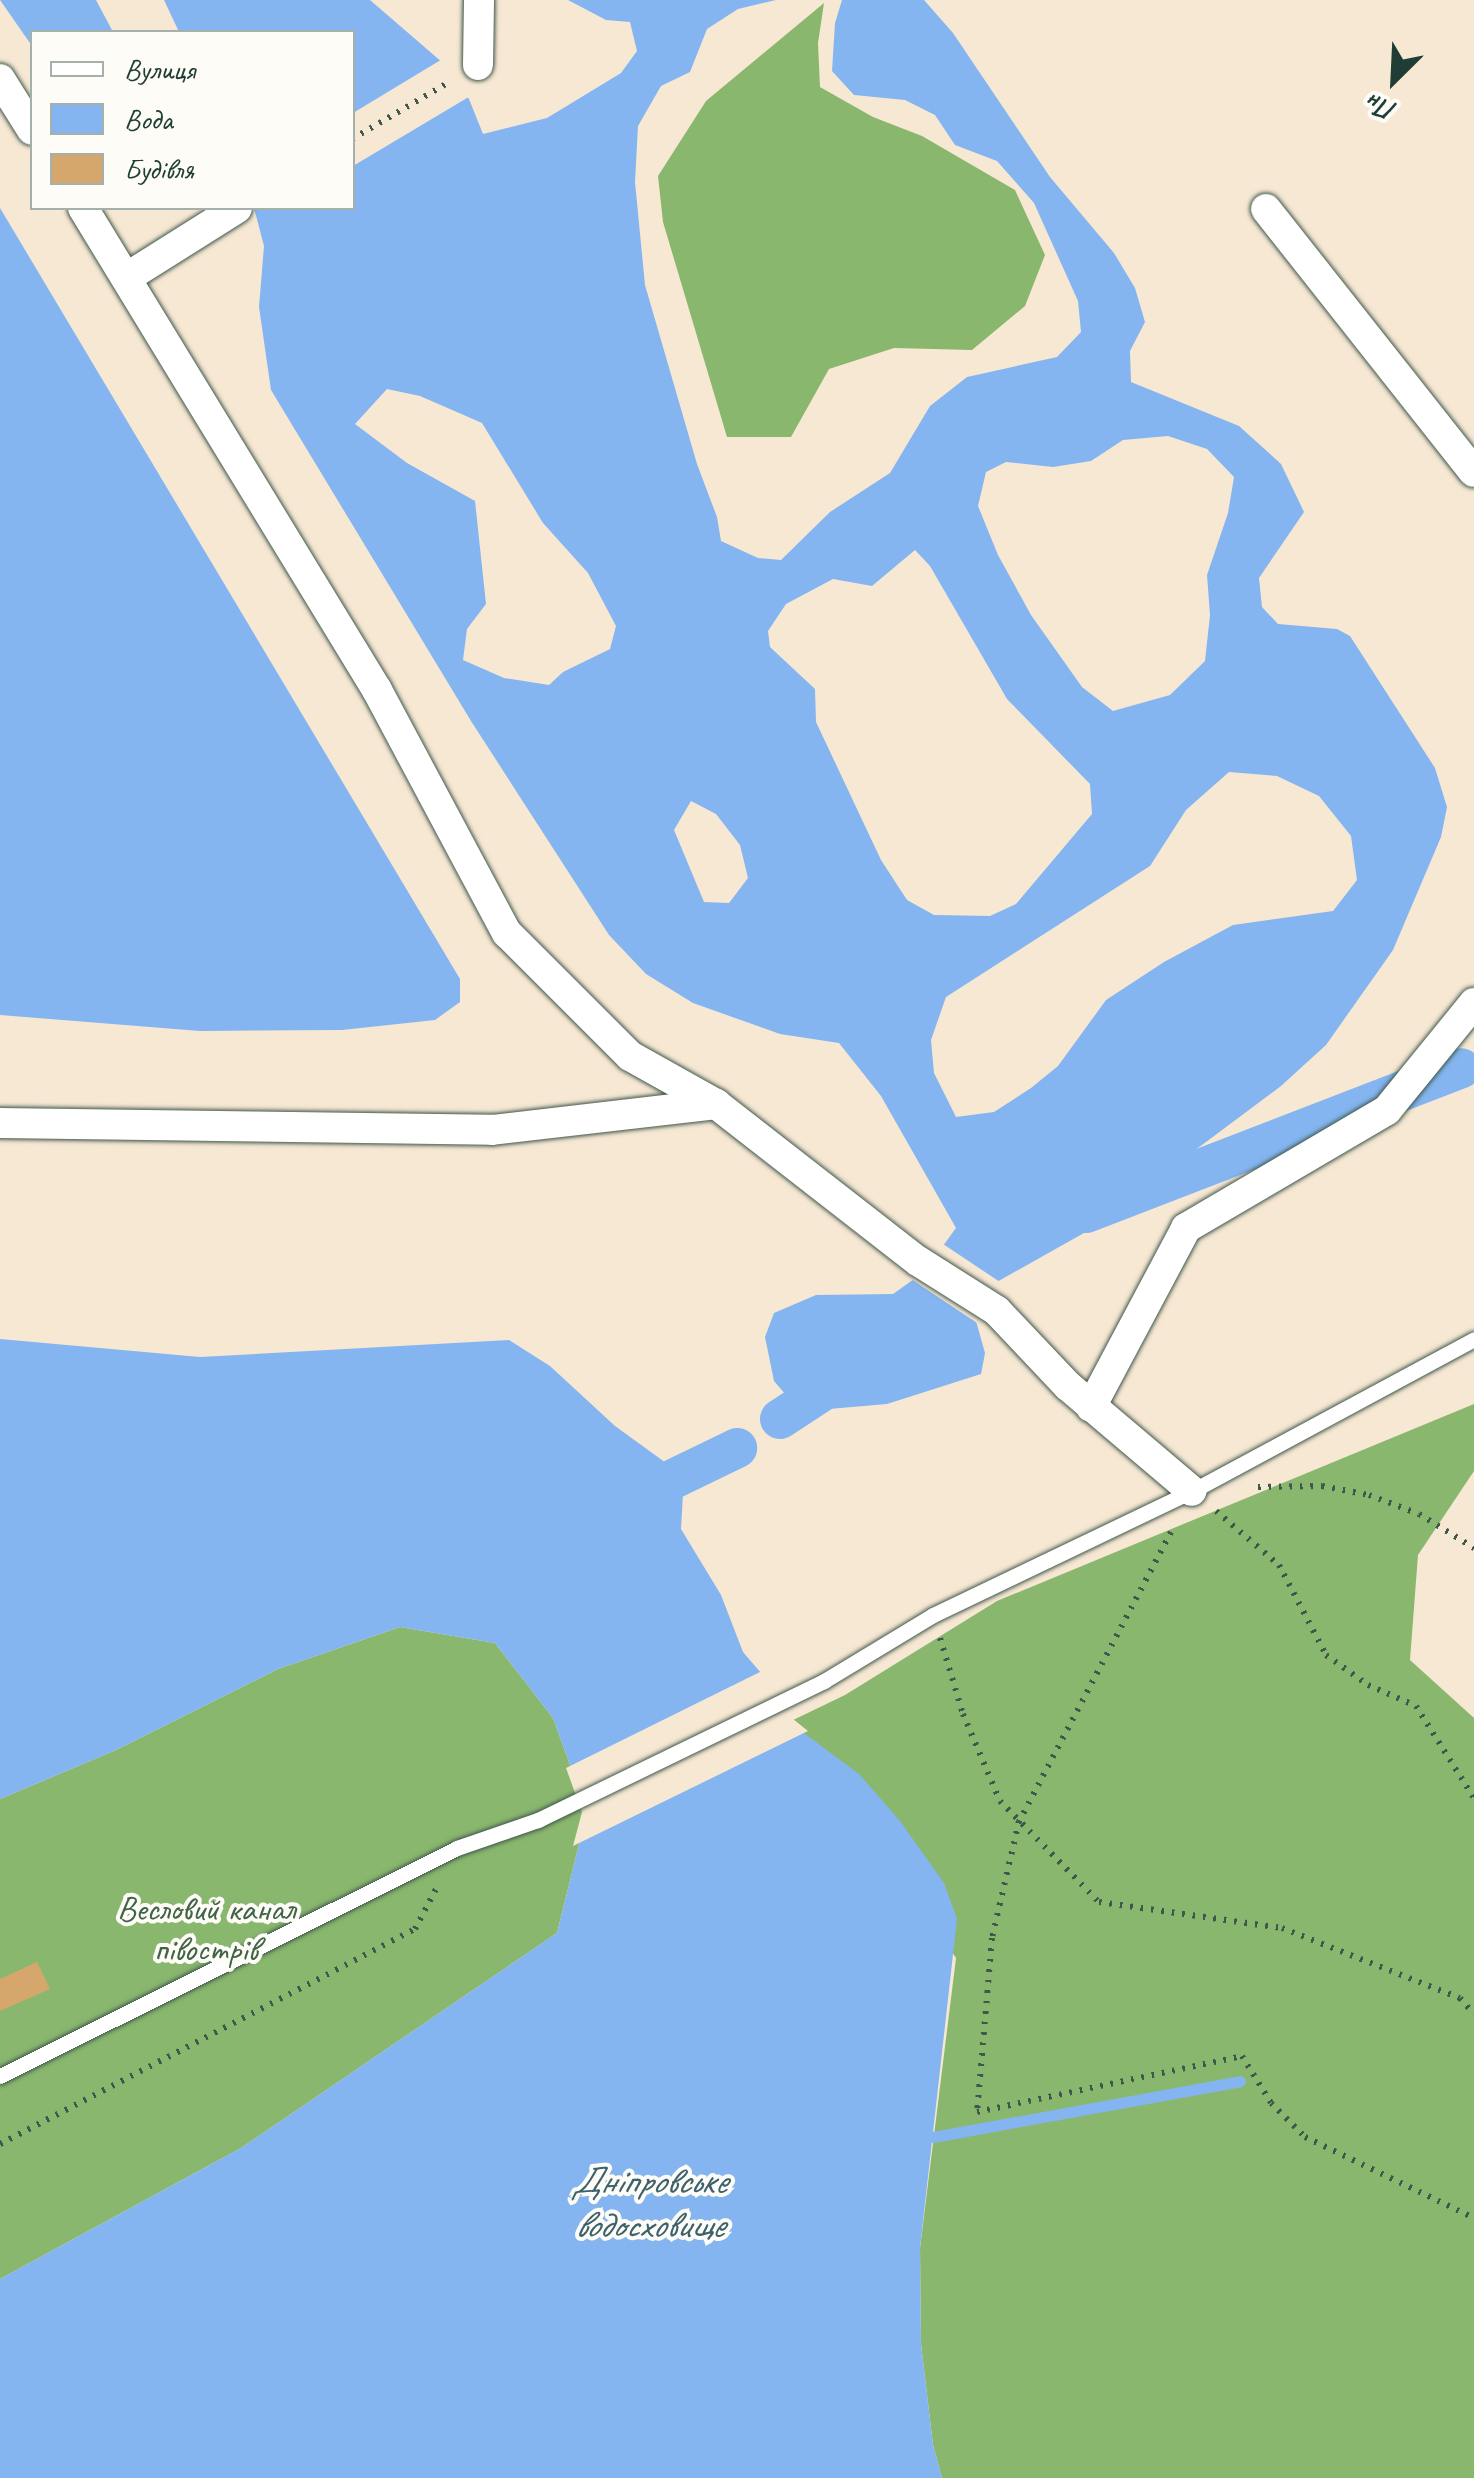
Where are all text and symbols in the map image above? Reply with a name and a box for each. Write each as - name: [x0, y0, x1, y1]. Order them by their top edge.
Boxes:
- legend: [30, 30, 355, 210]
- north arrow: [1344, 30, 1444, 130]
- text: Вулиця: [124, 50, 195, 88]
- text: Пн: [1361, 86, 1402, 130]
- text: Вода: [124, 100, 173, 138]
- text: Будівля: [124, 150, 194, 188]
- park label: Весловий канал півострів: [117, 1888, 295, 1970]
- water label: Дніпровське водосховище: [572, 2158, 726, 2248]

